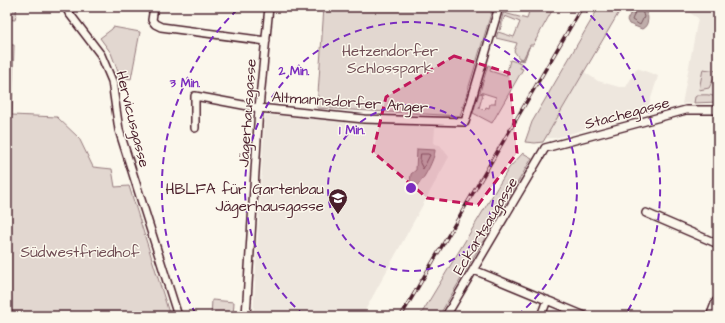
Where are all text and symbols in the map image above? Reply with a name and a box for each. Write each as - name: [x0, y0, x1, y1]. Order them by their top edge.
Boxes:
- park label: Hetzendorfer Schlosspark: [342, 41, 438, 79]
- street label: Jägerhausgasse: [233, 58, 263, 168]
- text: 2 Min.: [277, 63, 310, 80]
- street label: Hervicusgasse: [109, 69, 155, 170]
- text: 3 Min.: [169, 75, 200, 92]
- street label: Altmannsdorfer Anger: [271, 87, 429, 119]
- street label: Stachegasse: [582, 92, 672, 136]
- text: 1 Min.: [339, 122, 365, 139]
- street label: Eckartsaugasse: [448, 173, 524, 280]
- place label: HBLFA für Gartenbau Jägerhausgasse: [165, 179, 324, 218]
- centre of rings: [404, 181, 418, 195]
- school or university icon: HBLFA für Gartenbau Jägerhausgasse: [327, 187, 349, 215]
- park label: Südwestfriedhof: [21, 242, 139, 263]

